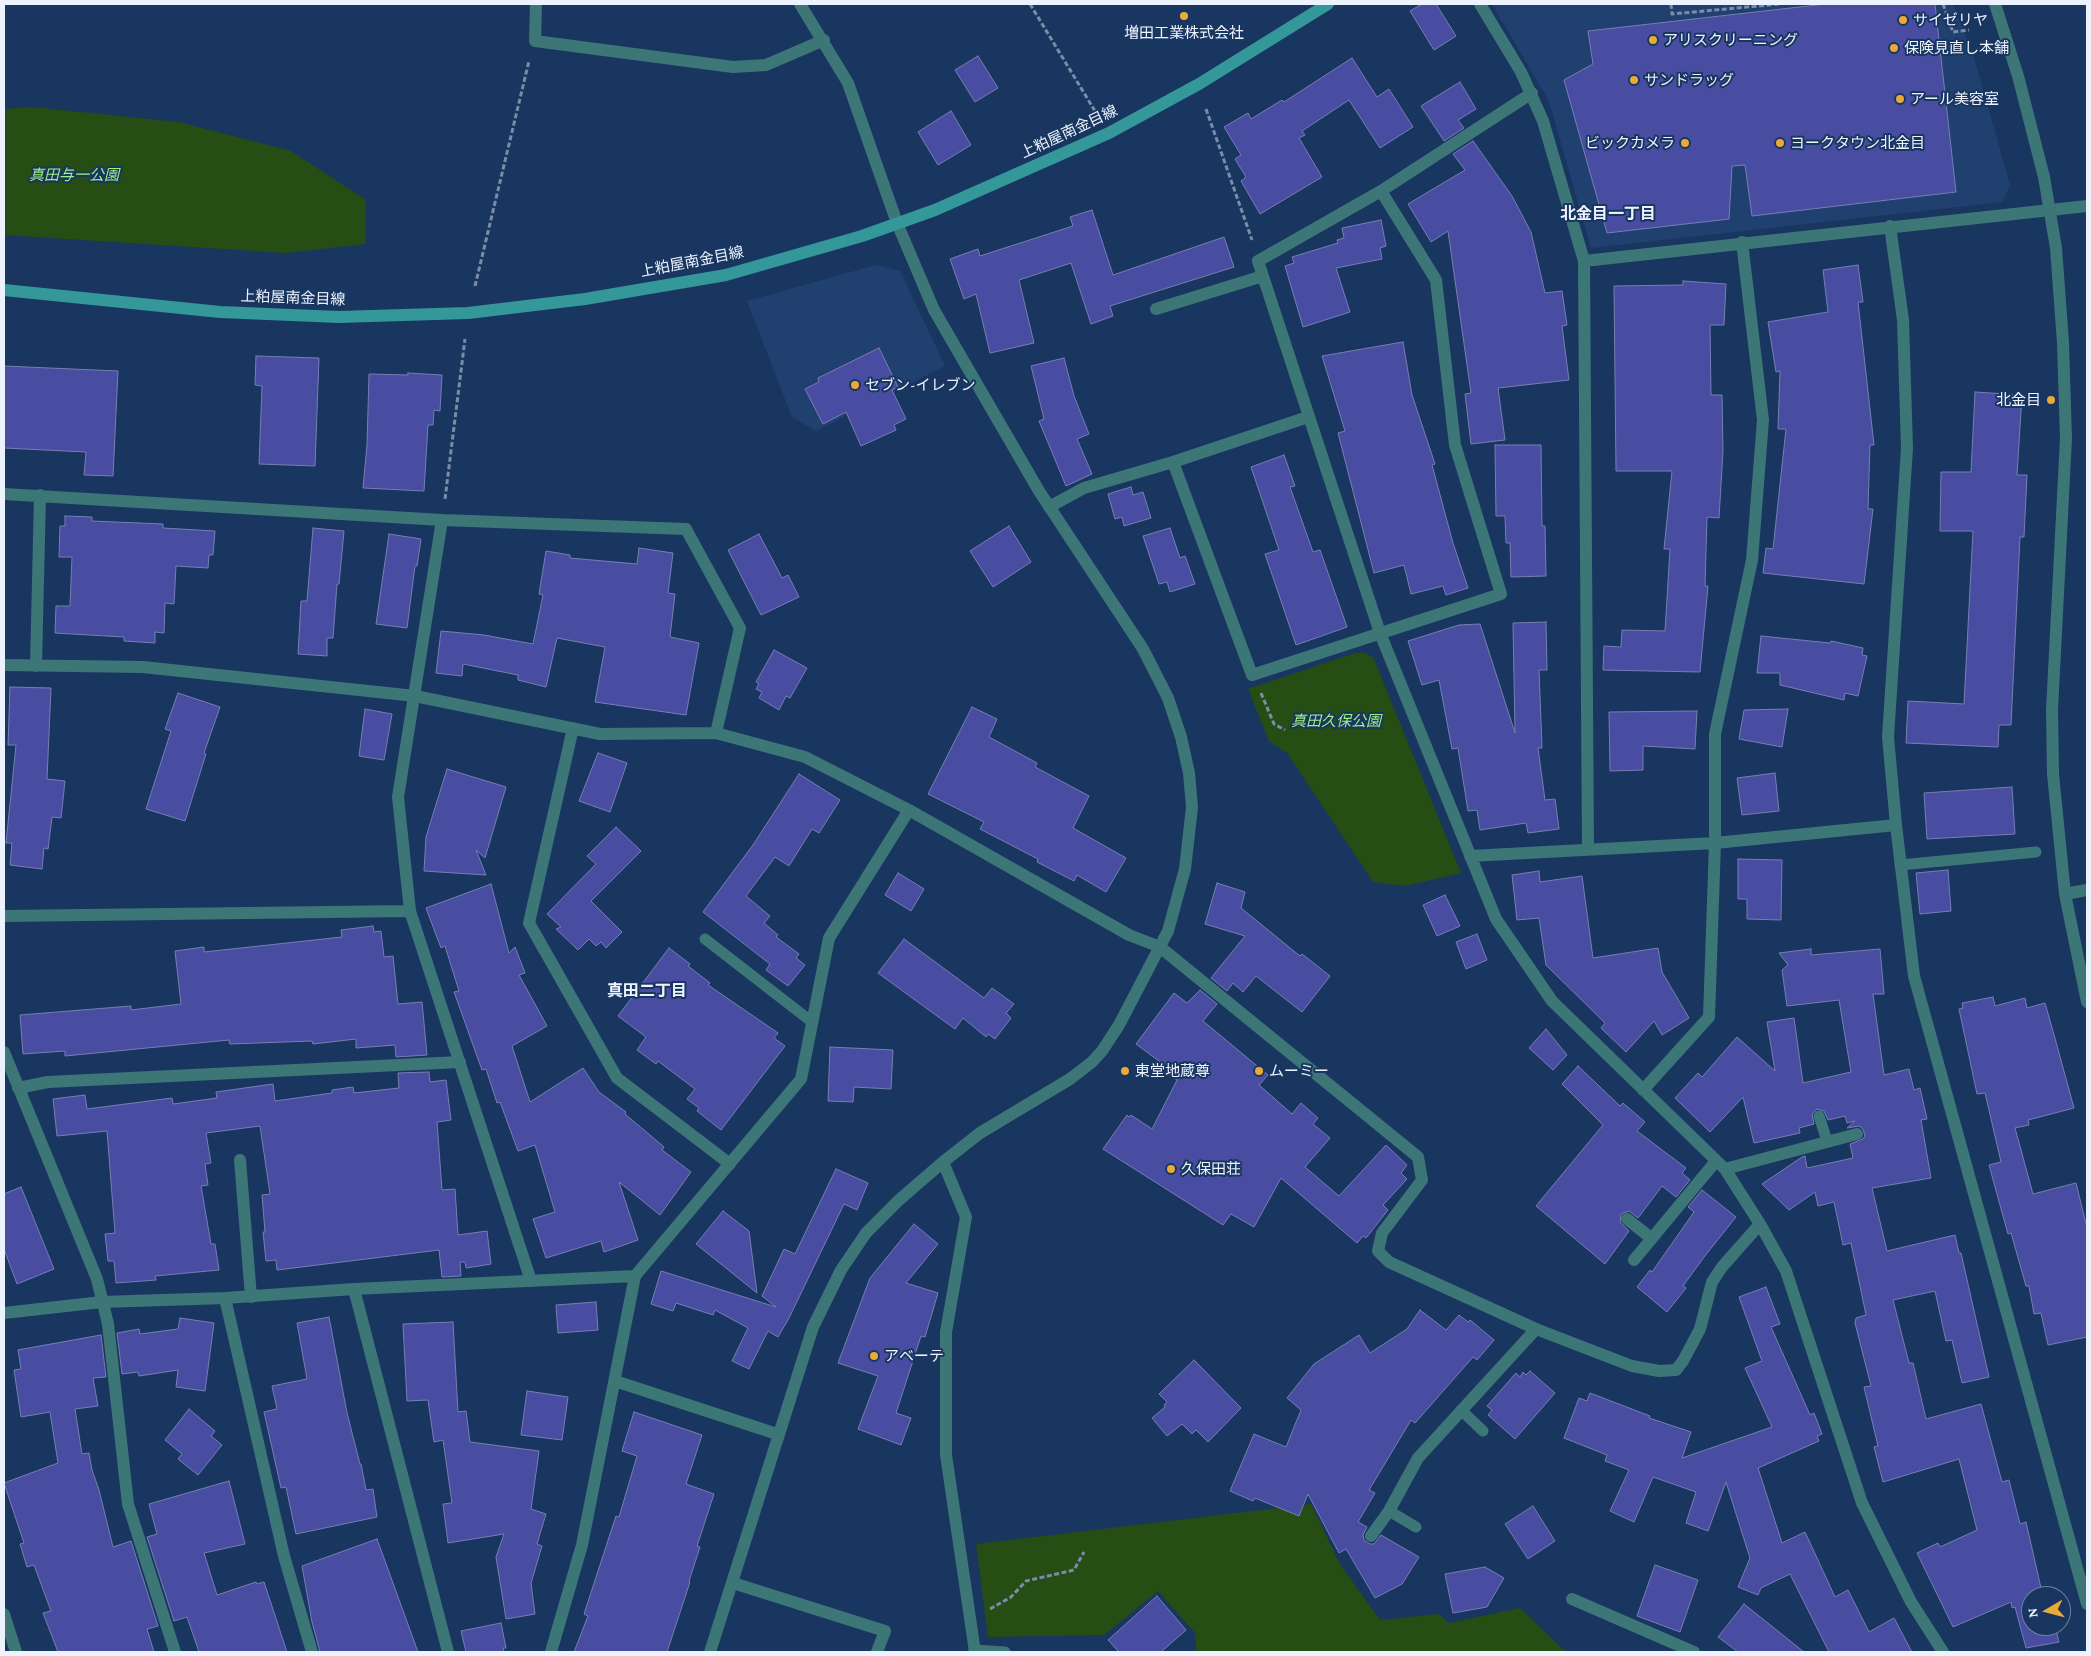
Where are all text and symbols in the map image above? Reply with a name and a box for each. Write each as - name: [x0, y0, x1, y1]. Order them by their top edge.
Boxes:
- marker: 増田工業株式会社: [1178, 10, 1190, 22]
- place label: サイゼリヤ: [1913, 11, 1988, 29]
- marker: サイゼリヤ: [1897, 14, 1909, 26]
- place label: 増田工業株式会社: [1124, 24, 1244, 42]
- place label: アリスクリーニング: [1663, 31, 1798, 49]
- marker: アリスクリーニング: [1647, 34, 1659, 46]
- place label: 保険見直し本舗: [1904, 39, 2009, 57]
- marker: 保険見直し本舗: [1888, 42, 1900, 54]
- place label: サンドラッグ: [1644, 71, 1734, 89]
- marker: サンドラッグ: [1628, 74, 1640, 86]
- place label: アール美容室: [1910, 90, 1999, 108]
- marker: アール美容室: [1894, 93, 1906, 105]
- street label: 上粕屋南金目線: [1018, 102, 1120, 162]
- place label: ビックカメラ: [1585, 134, 1675, 152]
- place label: ヨークタウン北金目: [1790, 134, 1925, 152]
- marker: ビックカメラ: [1679, 137, 1691, 149]
- marker: ヨークタウン北金目: [1774, 137, 1786, 149]
- park label: 真田与一公園: [29, 166, 119, 184]
- district label: 北金目一丁目: [1560, 204, 1656, 224]
- street label: 上粕屋南金目線: [639, 243, 745, 281]
- street label: 上粕屋南金目線: [240, 287, 346, 309]
- place label: セブン-イレブン: [865, 376, 975, 394]
- marker: セブン-イレブン: [849, 379, 861, 391]
- place label: 北金目: [1996, 391, 2041, 409]
- marker: 北金目: [2045, 394, 2057, 406]
- park label: 真田久保公園: [1291, 712, 1381, 730]
- district label: 真田二丁目: [607, 981, 687, 1001]
- place label: 東堂地蔵尊: [1135, 1062, 1210, 1080]
- place label: ムーミー: [1269, 1062, 1329, 1080]
- marker: 東堂地蔵尊: [1119, 1065, 1131, 1077]
- marker: ムーミー: [1253, 1065, 1265, 1077]
- place label: 久保田荘: [1181, 1160, 1241, 1178]
- marker: 久保田荘: [1165, 1163, 1177, 1175]
- place label: アベーテ: [884, 1347, 944, 1365]
- marker: アベーテ: [868, 1350, 880, 1362]
- north arrow: [2021, 1586, 2071, 1636]
- text: N: [2024, 1607, 2041, 1619]

